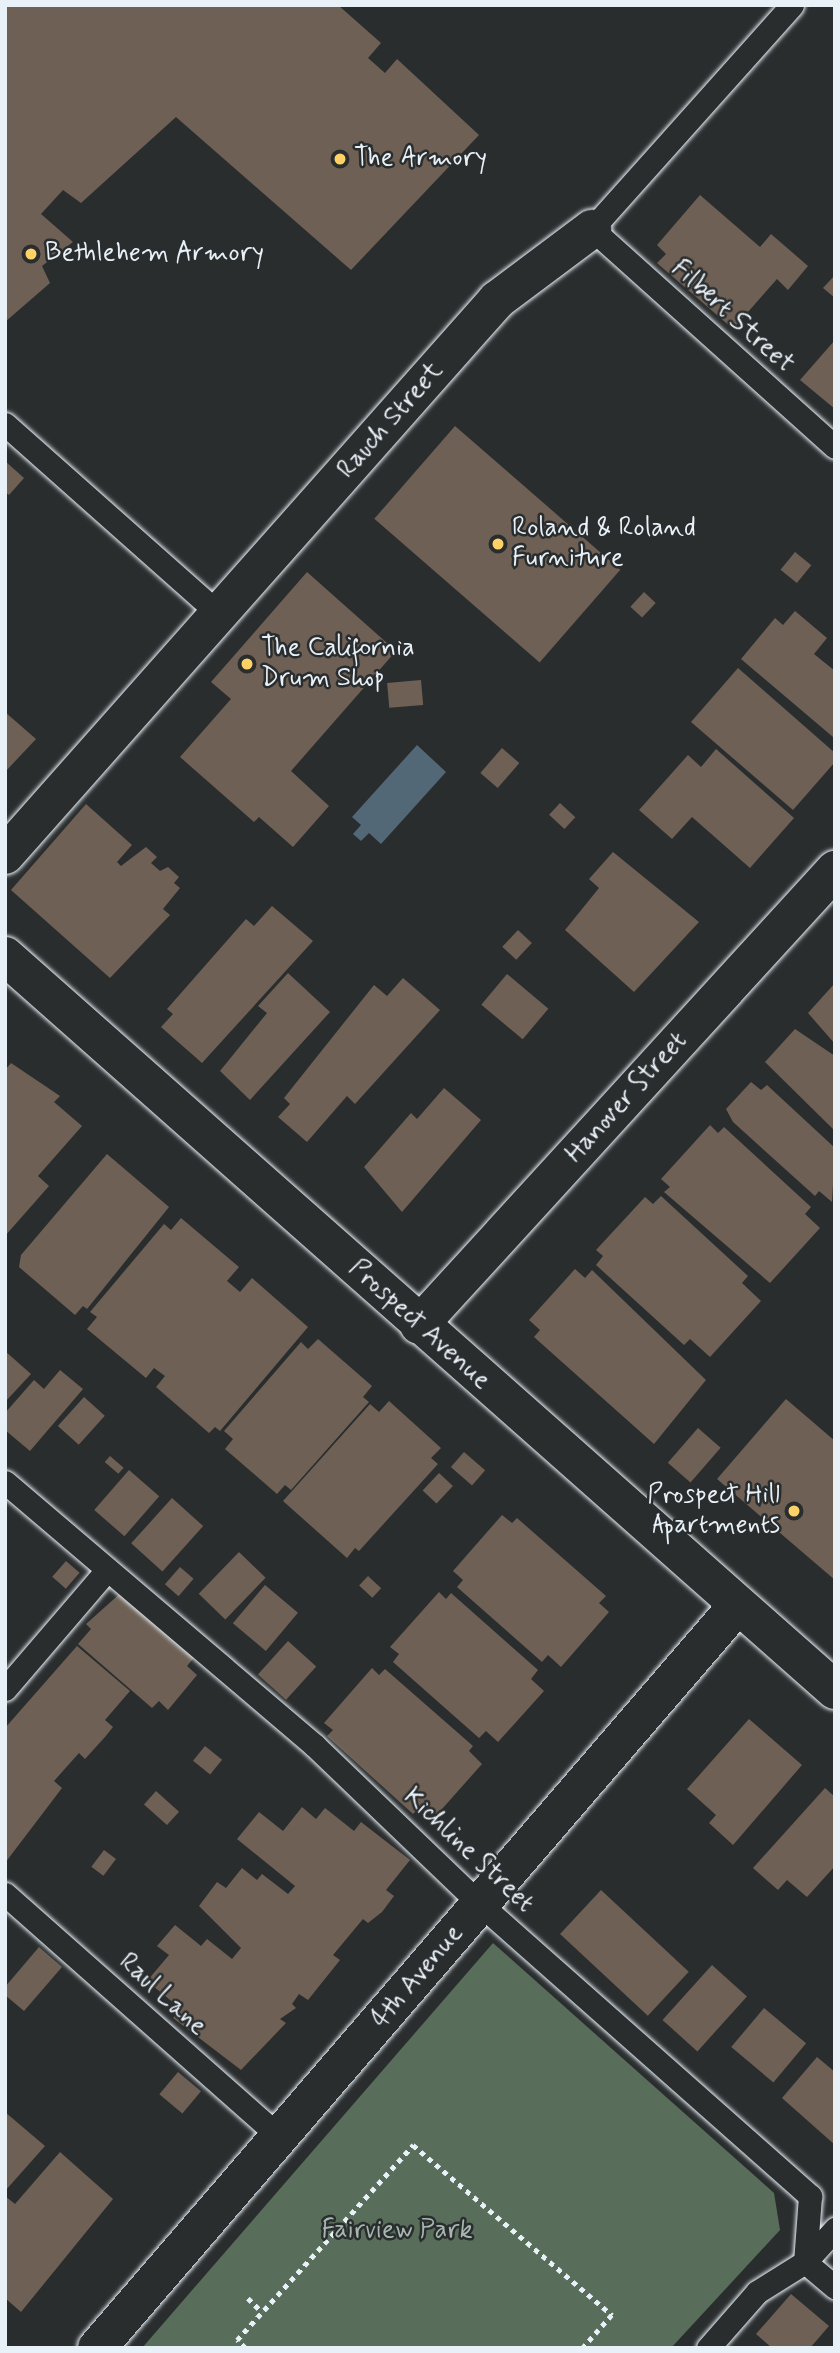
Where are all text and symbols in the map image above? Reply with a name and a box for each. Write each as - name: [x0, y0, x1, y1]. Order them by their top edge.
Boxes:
- place label: The Armory: [354, 143, 488, 175]
- marker: The Armory: [332, 151, 348, 167]
- place label: Bethlehem Armory: [45, 238, 264, 270]
- marker: Bethlehem Armory: [23, 246, 39, 262]
- street label: Filbert Street: [665, 254, 799, 380]
- street label: Rauch Street: [332, 356, 450, 486]
- place label: Roland & Roland Furniture: [512, 513, 696, 574]
- marker: Roland & Roland Furniture: [490, 536, 506, 552]
- place label: The California Drum Shop: [261, 633, 417, 694]
- marker: The California Drum Shop: [239, 656, 255, 672]
- street label: Hanover Street: [558, 1024, 696, 1172]
- street label: Prospect Avenue: [342, 1253, 496, 1397]
- place label: Prospect Hill Apartments: [647, 1480, 780, 1542]
- marker: Prospect Hill Apartments: [786, 1503, 802, 1519]
- street label: Kichline Street: [394, 1781, 542, 1921]
- street label: 4th Avenue: [366, 1919, 470, 2035]
- street label: Raul Lane: [112, 1948, 212, 2042]
- park label: Fairview Park: [322, 2215, 472, 2247]

